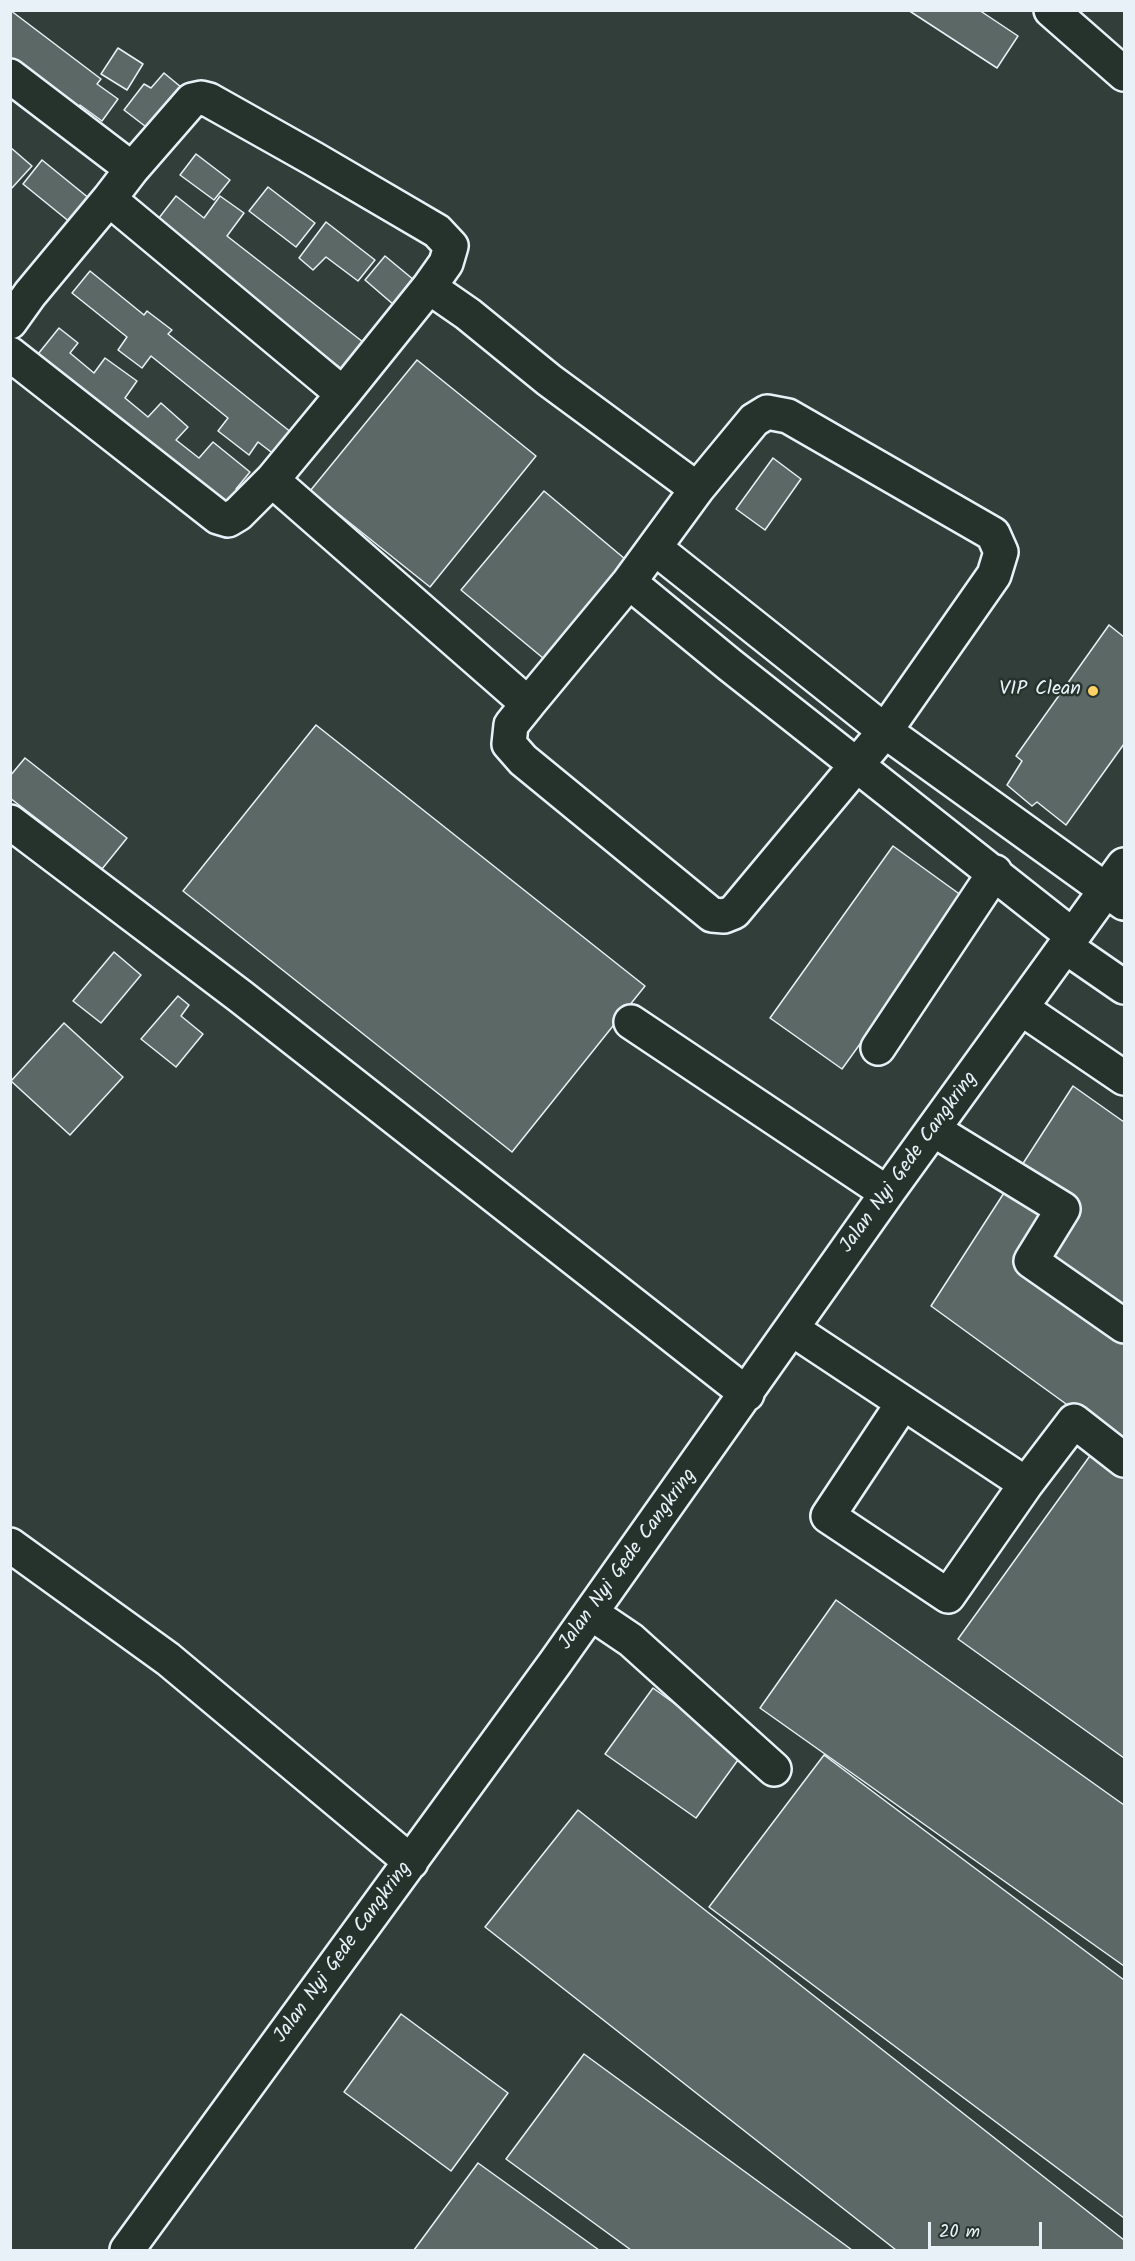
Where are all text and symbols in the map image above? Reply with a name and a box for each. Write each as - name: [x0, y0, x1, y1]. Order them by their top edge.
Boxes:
- place label: VIP Clean: [999, 679, 1081, 703]
- marker: VIP Clean: [1086, 684, 1100, 698]
- street label: Jalan Nyi Gede Cangkring: [836, 1068, 984, 1258]
- street label: Jalan Nyi Gede Cangkring: [555, 1465, 703, 1655]
- street label: Jalan Nyi Gede Cangkring: [270, 1858, 418, 2048]
- scale bar: [931, 2210, 1045, 2248]
- text: 20 m: [939, 2218, 980, 2247]

